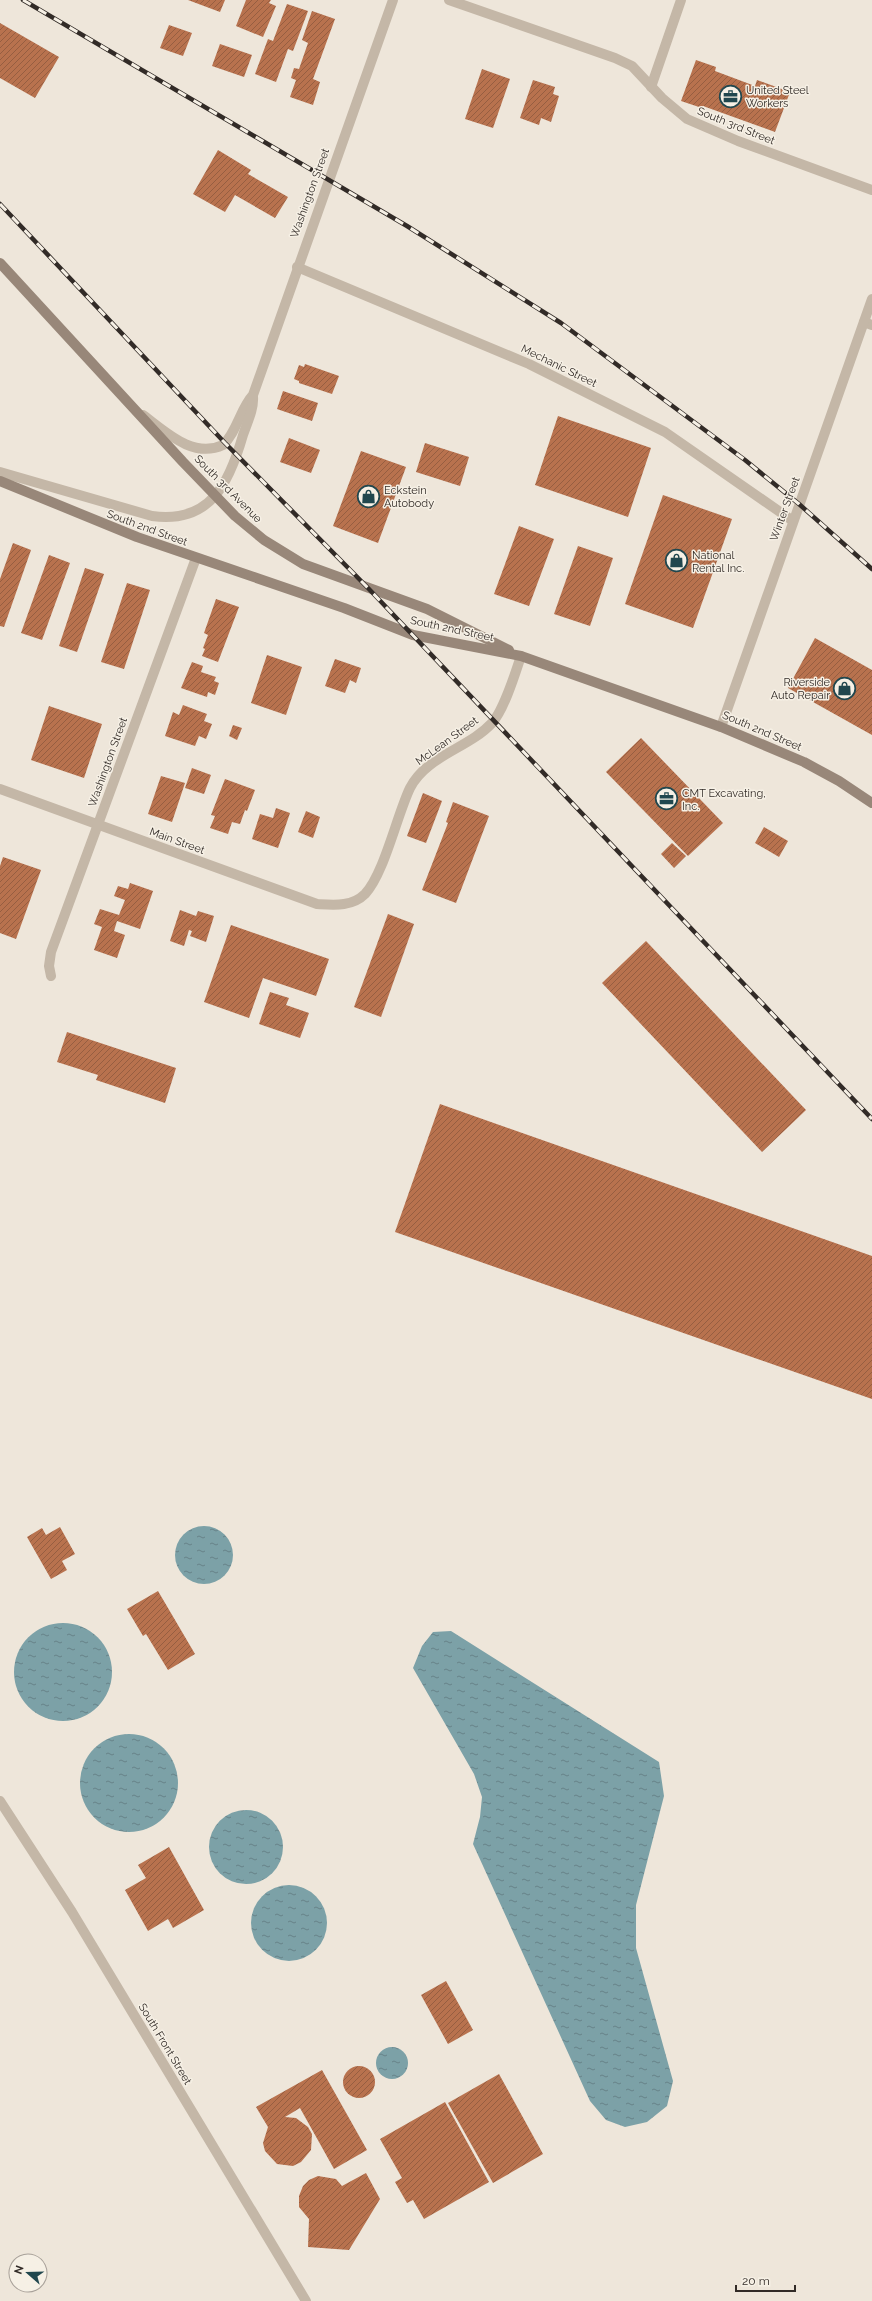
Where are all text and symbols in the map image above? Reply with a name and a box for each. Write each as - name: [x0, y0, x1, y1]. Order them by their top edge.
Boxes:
- office icon: United Steel Workers: [718, 83, 744, 109]
- place label: United Steel Workers: [746, 84, 809, 110]
- street label: South 3rd Street: [695, 105, 777, 148]
- street label: Washington Street: [288, 146, 332, 239]
- street label: Mechanic Street: [519, 342, 599, 390]
- street label: South 3rd Avenue: [192, 453, 265, 526]
- street label: Winter Street: [767, 475, 803, 543]
- shop icon: Eckstein Autobody: [356, 483, 382, 509]
- place label: Eckstein Autobody: [384, 484, 434, 510]
- street label: South 2nd Street: [105, 507, 189, 549]
- shop icon: National Rental Inc.: [664, 548, 690, 574]
- place label: National Rental Inc.: [692, 549, 744, 575]
- street label: South 2nd Street: [409, 614, 495, 644]
- shop icon: Riverside Auto Repair: [832, 675, 858, 701]
- place label: Riverside Auto Repair: [771, 676, 831, 702]
- street label: South 2nd Street: [720, 708, 804, 754]
- street label: McLean Street: [413, 714, 481, 768]
- street label: Washington Street: [86, 715, 130, 808]
- office icon: CMT Excavating, Inc.: [654, 786, 680, 812]
- place label: CMT Excavating, Inc.: [682, 787, 766, 813]
- street label: Main Street: [148, 825, 207, 857]
- street label: South Front Street: [136, 2001, 194, 2087]
- north arrow: [8, 2253, 48, 2293]
- text: N: [12, 2264, 27, 2276]
- scale bar: [736, 2267, 795, 2293]
- text: 20 m: [742, 2274, 770, 2288]

